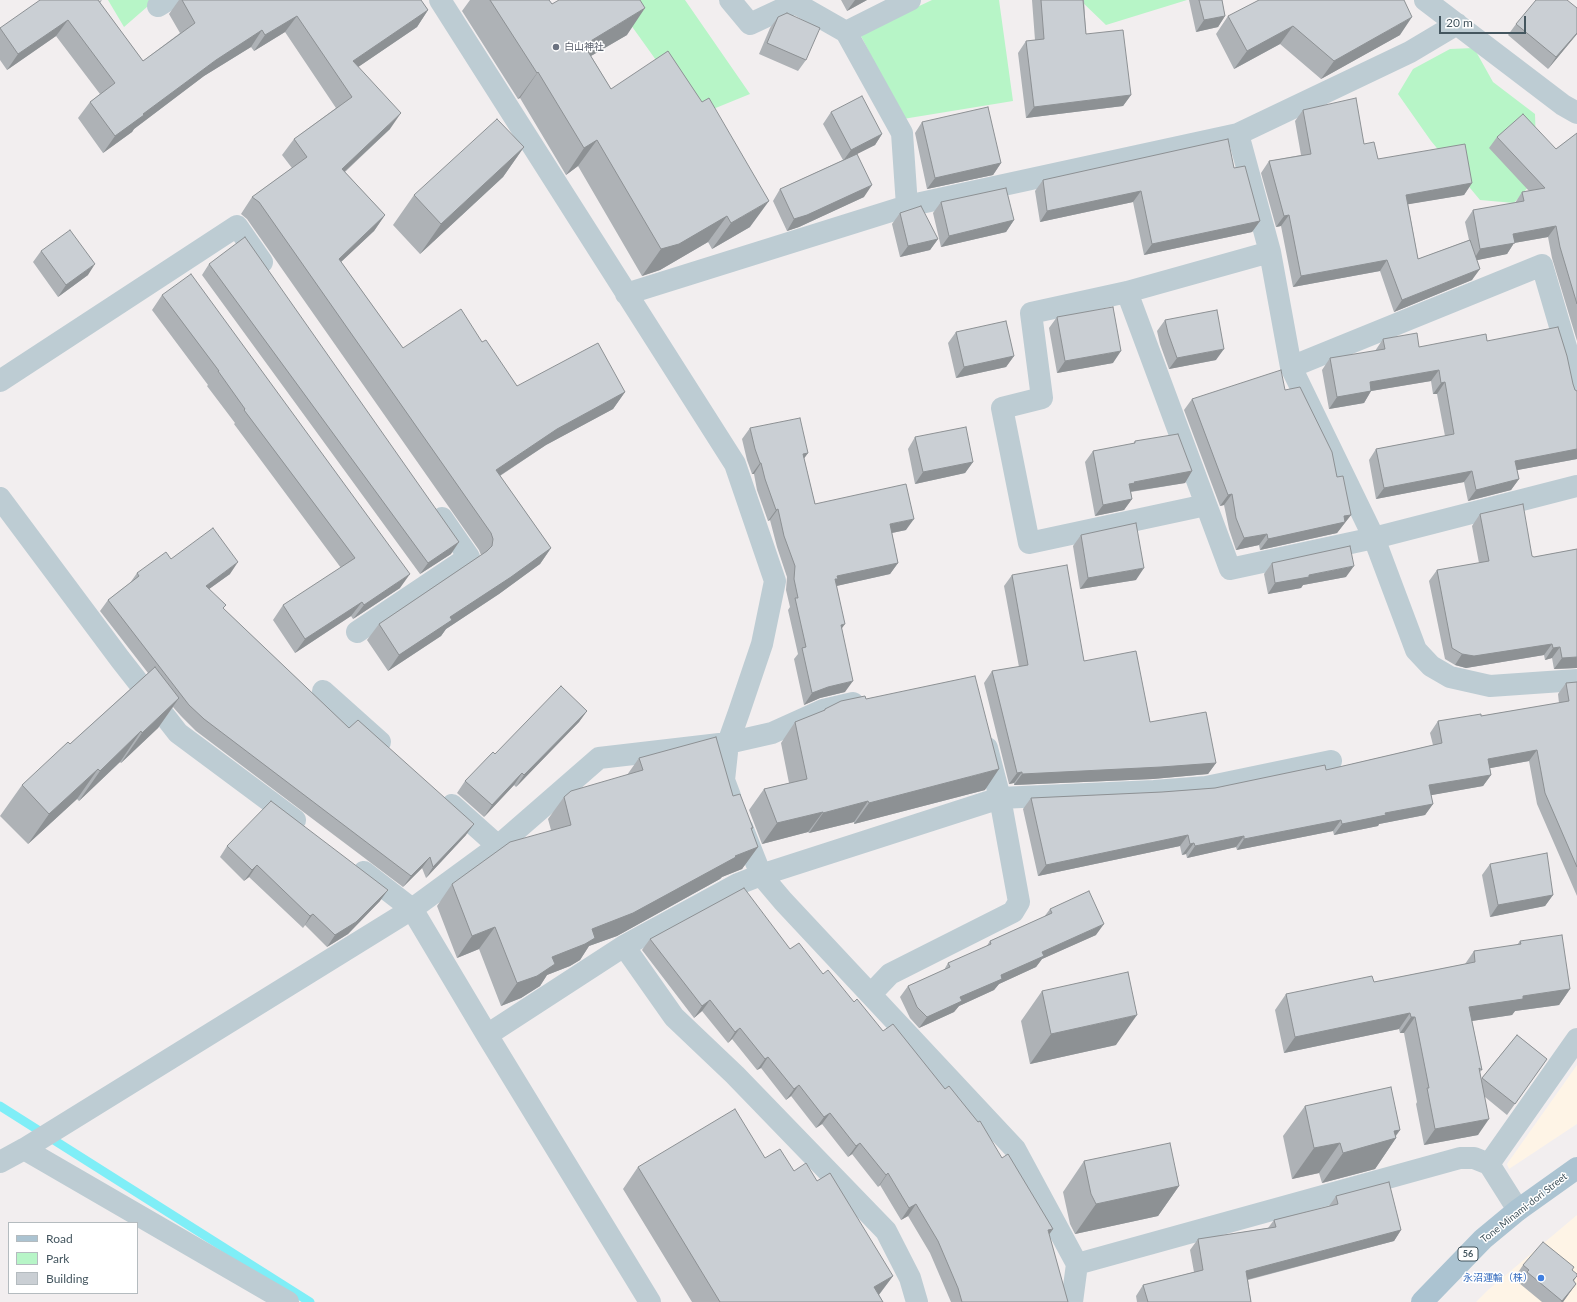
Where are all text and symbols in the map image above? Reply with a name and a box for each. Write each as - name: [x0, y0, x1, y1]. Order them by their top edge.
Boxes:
- scale bar: [1441, 8, 1528, 34]
- text: 20 m: [1446, 15, 1473, 30]
- place label: 白山神社: [564, 41, 604, 53]
- marker: 白山神社: [551, 42, 561, 52]
- street label: Tone Minami-dori Street: [1478, 1170, 1570, 1246]
- legend: [8, 1222, 138, 1294]
- text: Road: [46, 1231, 73, 1246]
- road number: 56: [1458, 1247, 1478, 1261]
- text: Park: [46, 1251, 69, 1266]
- text: Building: [46, 1271, 89, 1286]
- place label: 永沼運輸（株）: [1463, 1272, 1533, 1284]
- marker: 永沼運輸（株）: [1536, 1273, 1546, 1283]

